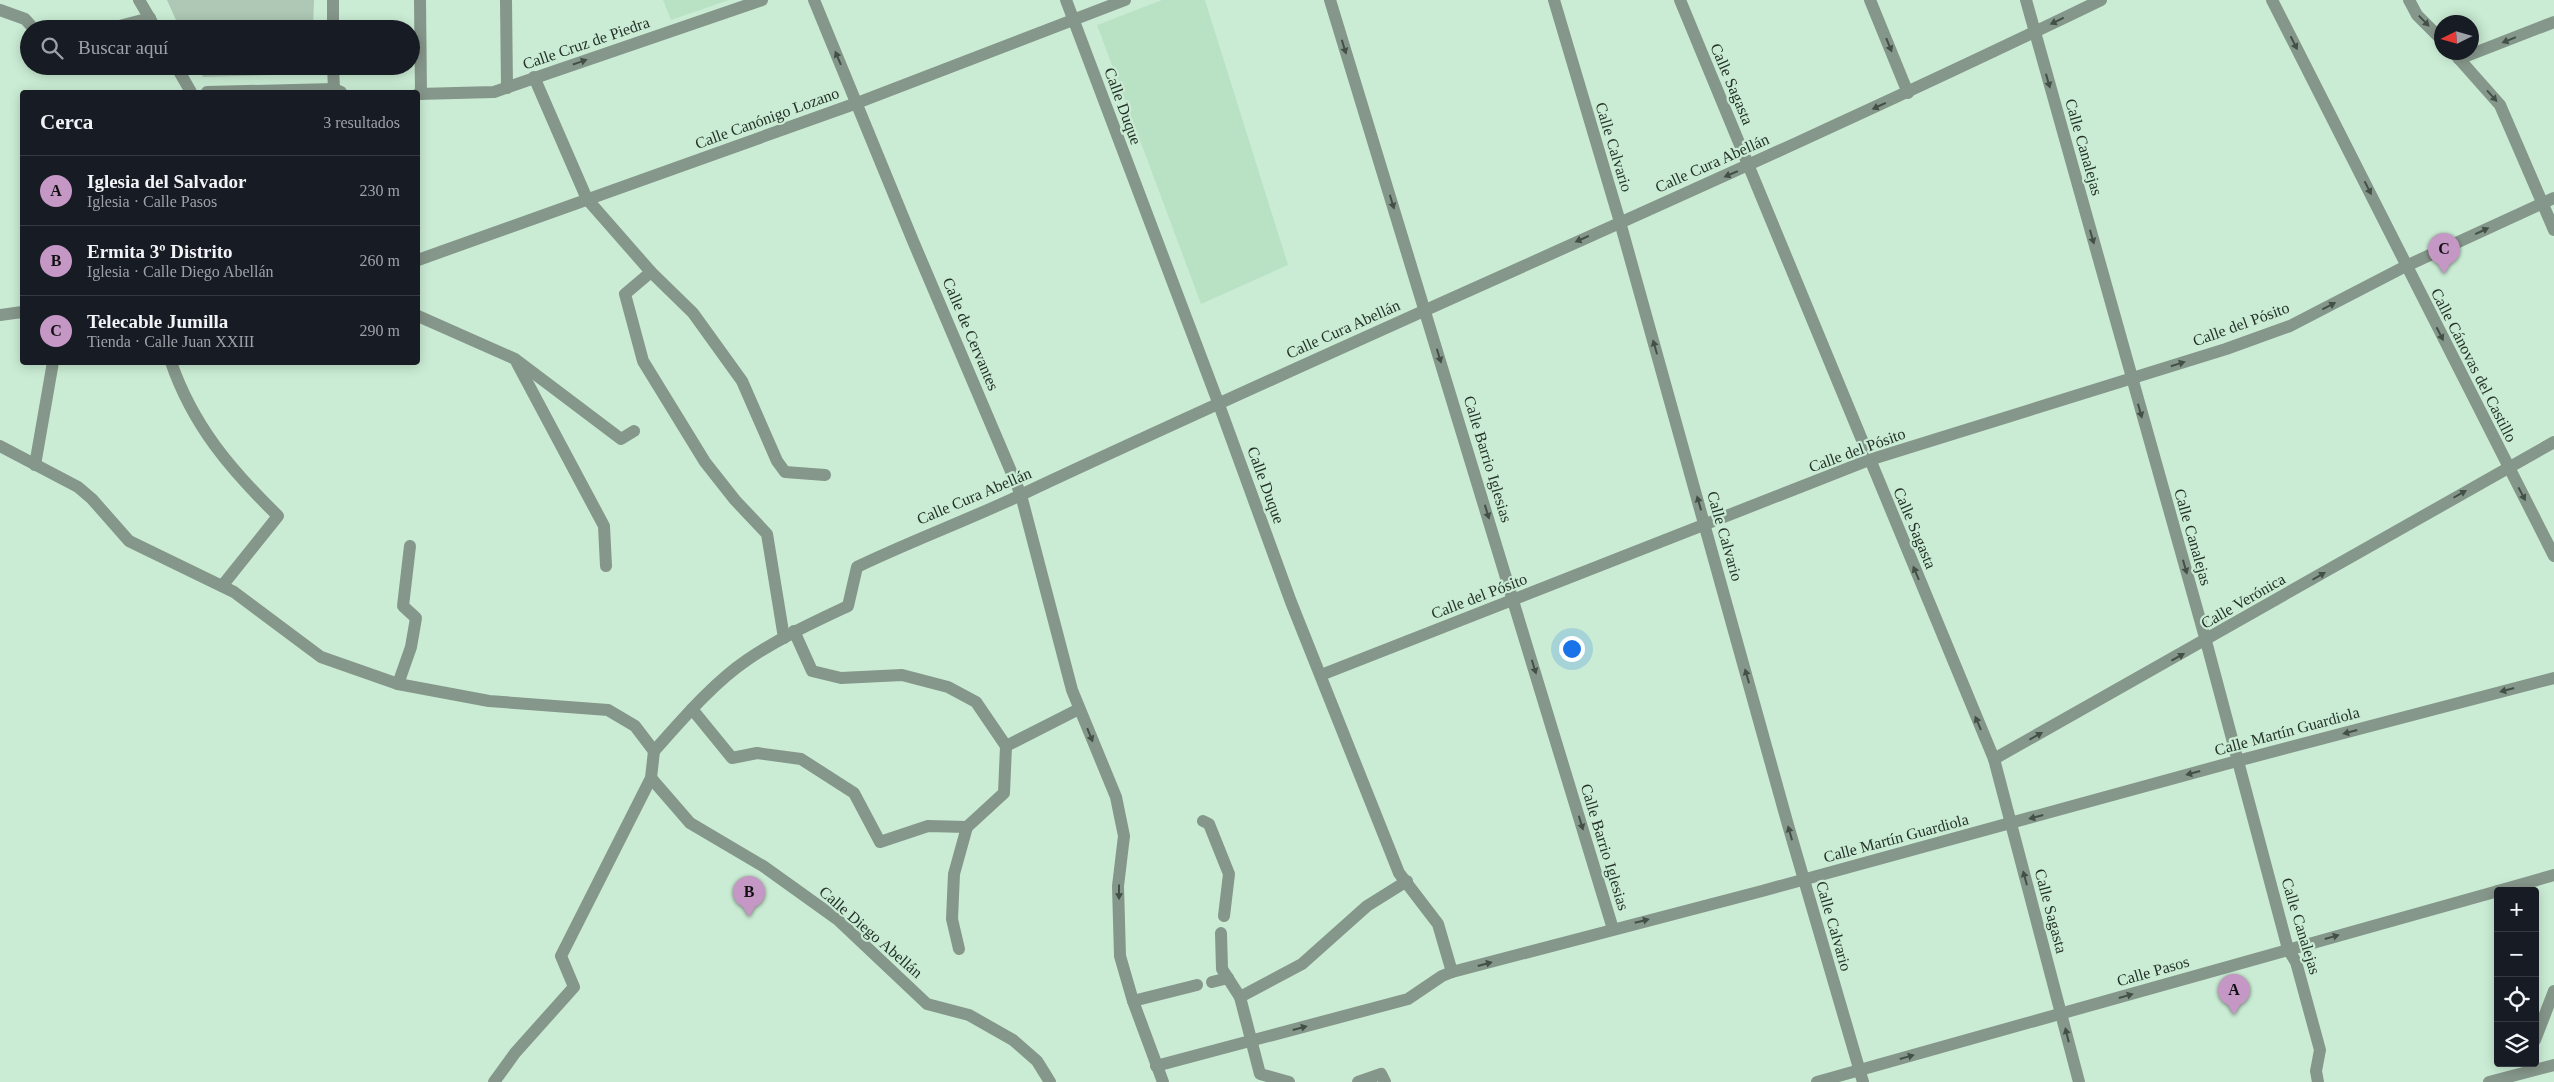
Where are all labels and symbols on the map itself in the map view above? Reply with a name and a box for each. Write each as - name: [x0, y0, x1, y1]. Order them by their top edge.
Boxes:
- street label: Calle Cruz de Piedra: [520, 13, 652, 73]
- one-way arrow: [2418, 15, 2430, 27]
- north arrow: [2434, 15, 2479, 60]
- one-way arrow: [2050, 17, 2064, 25]
- one-way arrow: [2290, 36, 2298, 51]
- one-way arrow: [2501, 36, 2516, 44]
- one-way arrow: [1885, 38, 1893, 52]
- one-way arrow: [1341, 39, 1349, 54]
- street label: Calle Sagasta: [1706, 41, 1757, 128]
- one-way arrow: [834, 50, 842, 65]
- one-way arrow: [573, 57, 588, 65]
- street label: Calle Duque: [1100, 65, 1145, 147]
- one-way arrow: [2045, 73, 2053, 88]
- street label: Calle Canónigo Lozano: [693, 84, 842, 153]
- one-way arrow: [2486, 89, 2498, 101]
- street label: Calle Canalejas: [2061, 97, 2106, 198]
- street label: Calle Calvario: [1592, 100, 1636, 194]
- one-way arrow: [1872, 102, 1886, 110]
- street label: Calle Cura Abellán: [1653, 130, 1771, 196]
- one-way arrow: [1724, 170, 1738, 178]
- one-way arrow: [2364, 181, 2372, 195]
- one-way arrow: [1389, 195, 1397, 210]
- one-way arrow: [2475, 226, 2489, 234]
- one-way arrow: [2088, 230, 2096, 245]
- pin: C: [2428, 233, 2460, 274]
- one-way arrow: [1575, 235, 1589, 243]
- street label: Calle de Cervantes: [940, 275, 1002, 393]
- street label: Calle Cánovas del Castillo: [2428, 285, 2520, 445]
- street label: Calle Cura Abellán: [1284, 296, 1402, 362]
- street label: Calle del Pósito: [2190, 299, 2292, 349]
- one-way arrow: [2322, 302, 2336, 310]
- one-way arrow: [2436, 327, 2444, 341]
- one-way arrow: [1650, 339, 1658, 354]
- one-way arrow: [1436, 349, 1444, 364]
- one-way arrow: [2170, 360, 2185, 368]
- street label: Calle Barrio Iglesias: [1460, 394, 1515, 525]
- one-way arrow: [2137, 403, 2145, 418]
- street label: Calle del Pósito: [1806, 425, 1908, 475]
- street label: Calle Duque: [1243, 444, 1288, 526]
- street label: Calle Cura Abellán: [914, 464, 1034, 528]
- street label: Calle Sagasta: [1889, 485, 1940, 572]
- street label: Calle Canalejas: [2170, 487, 2215, 588]
- one-way arrow: [2518, 487, 2526, 501]
- street label: Calle Calvario: [1704, 489, 1746, 583]
- one-way arrow: [2453, 490, 2466, 499]
- one-way arrow: [1694, 495, 1702, 510]
- one-way arrow: [1484, 504, 1492, 519]
- one-way arrow: [2181, 559, 2189, 574]
- one-way arrow: [1911, 566, 1919, 580]
- street label: Calle del Pósito: [1429, 570, 1529, 622]
- street label: Calle Verónica: [2198, 570, 2288, 632]
- one-way arrow: [2313, 571, 2326, 580]
- your location: [1559, 636, 1585, 662]
- one-way arrow: [2172, 652, 2185, 661]
- one-way arrow: [1531, 660, 1539, 675]
- one-way arrow: [1743, 669, 1751, 684]
- one-way arrow: [2499, 687, 2514, 695]
- street label: Calle Martín Guardiola: [2213, 703, 2361, 759]
- one-way arrow: [1974, 715, 1982, 730]
- one-way arrow: [1087, 728, 1095, 742]
- one-way arrow: [2342, 728, 2357, 736]
- one-way arrow: [2030, 731, 2043, 740]
- one-way arrow: [2185, 770, 2200, 778]
- street label: Calle Barrio Iglesias: [1577, 782, 1632, 913]
- street label: Calle Martín Guardiola: [1822, 810, 1970, 866]
- one-way arrow: [2028, 813, 2043, 821]
- one-way arrow: [1578, 815, 1586, 830]
- one-way arrow: [1786, 825, 1794, 840]
- street label: Calle Sagasta: [2031, 867, 2070, 955]
- one-way arrow: [2021, 870, 2029, 885]
- pin: B: [733, 876, 765, 917]
- street label: Calle Canalejas: [2277, 876, 2324, 977]
- street label: Calle Calvario: [1813, 879, 1855, 973]
- street label: Calle Diego Abellán: [815, 883, 926, 982]
- one-way arrow: [1115, 884, 1123, 900]
- one-way arrow: [1634, 917, 1649, 925]
- one-way arrow: [2325, 932, 2340, 940]
- street label: Calle Pasos: [2115, 953, 2191, 989]
- one-way arrow: [1477, 960, 1492, 968]
- pin: A: [2218, 974, 2250, 1015]
- one-way arrow: [2118, 992, 2133, 1000]
- one-way arrow: [1292, 1024, 1308, 1032]
- one-way arrow: [2063, 1027, 2071, 1042]
- one-way arrow: [1899, 1053, 1914, 1061]

